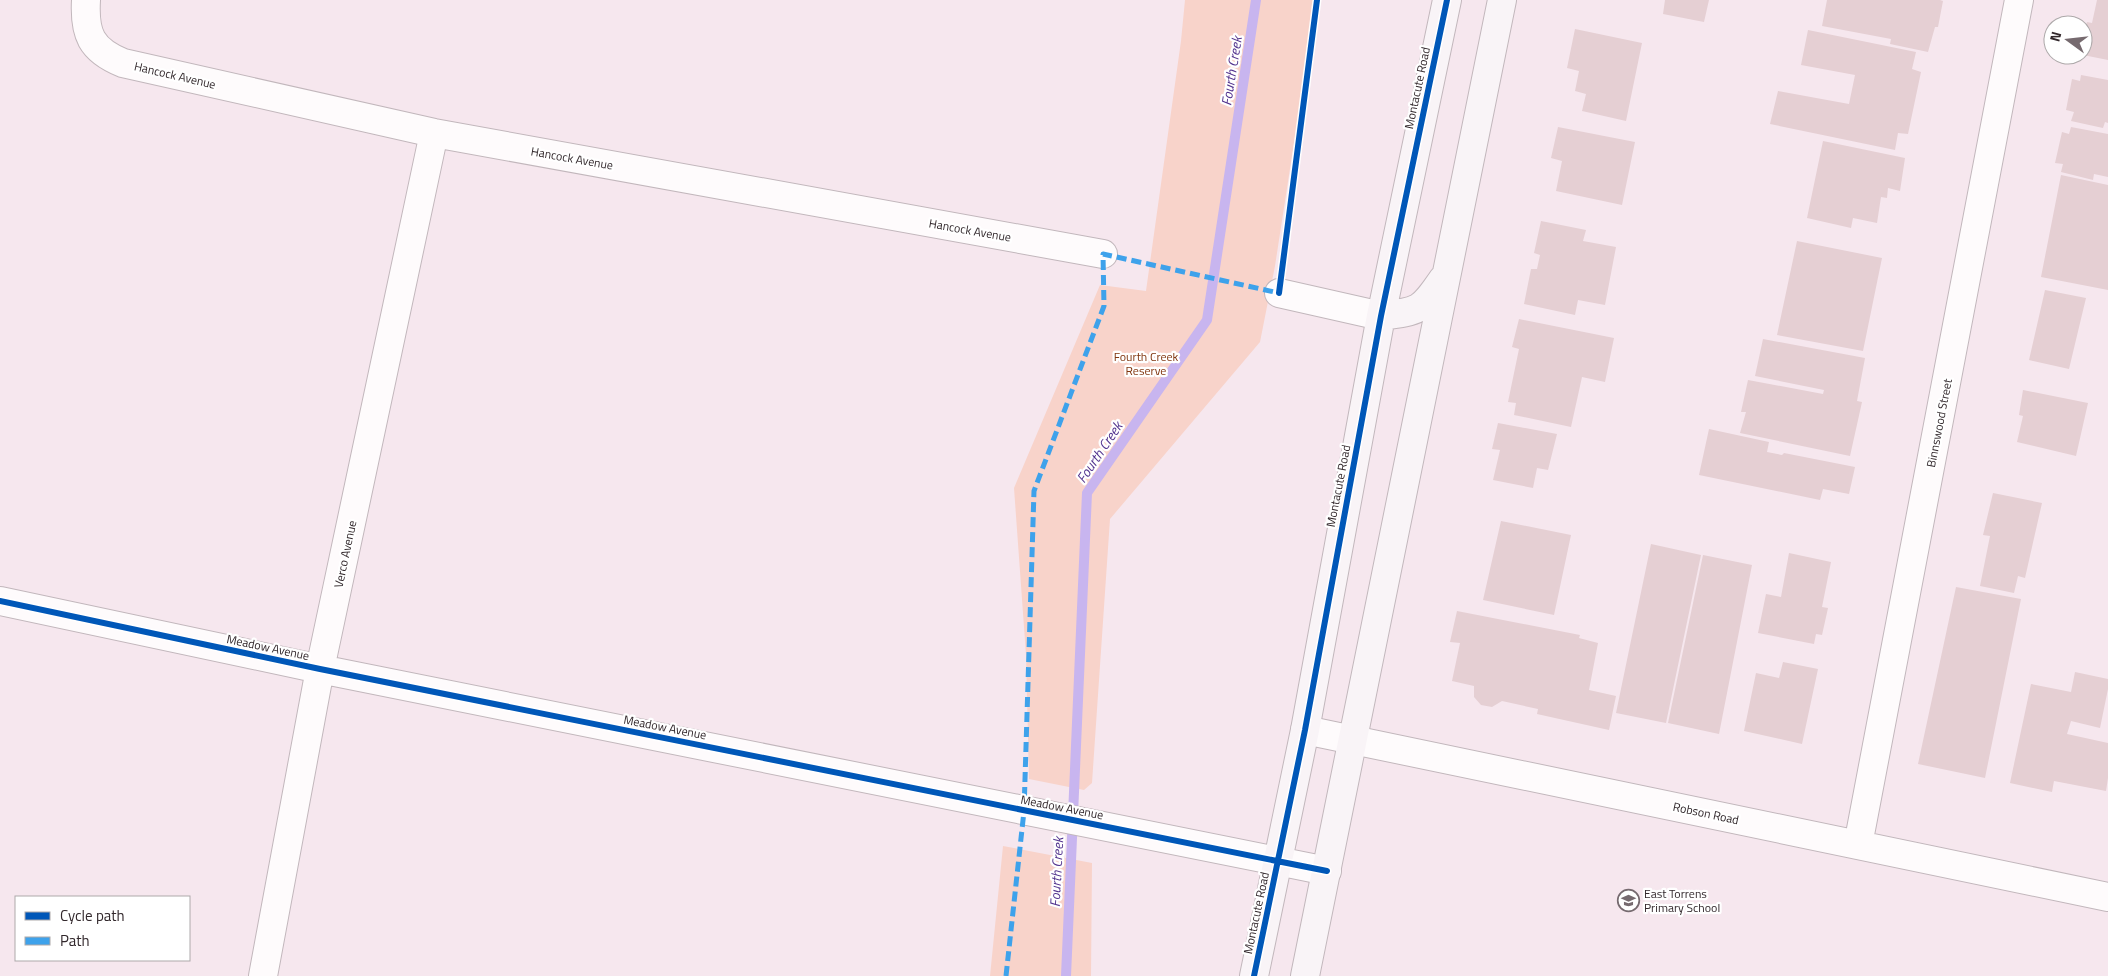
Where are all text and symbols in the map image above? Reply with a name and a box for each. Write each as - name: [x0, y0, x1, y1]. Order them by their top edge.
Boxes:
- north arrow: [2043, 15, 2093, 65]
- text: N: [2044, 29, 2066, 44]
- water label: Fourth Creek: [1215, 33, 1247, 107]
- street label: Montacute Road: [1399, 45, 1435, 131]
- street label: Hancock Avenue: [132, 56, 218, 94]
- street label: Hancock Avenue: [529, 141, 615, 175]
- street label: Hancock Avenue: [927, 213, 1013, 247]
- park label: Fourth Creek Reserve: [1114, 347, 1179, 380]
- street label: Binnswood Street: [1921, 376, 1957, 469]
- water label: Fourth Creek: [1071, 416, 1128, 487]
- street label: Montacute Road: [1321, 443, 1355, 529]
- street label: Verco Avenue: [329, 519, 361, 589]
- street label: Meadow Avenue: [225, 629, 311, 665]
- street label: Meadow Avenue: [622, 710, 708, 744]
- street label: Meadow Avenue: [1019, 790, 1105, 824]
- street label: Robson Road: [1671, 797, 1741, 829]
- water label: Fourth Creek: [1044, 835, 1068, 907]
- street label: Montacute Road: [1238, 870, 1274, 956]
- place label: East Torrens Primary School: [1644, 884, 1720, 917]
- school or university icon: East Torrens Primary School: [1616, 888, 1640, 912]
- legend: [15, 896, 190, 961]
- text: Cycle path: [60, 904, 125, 927]
- text: Path: [60, 929, 90, 952]

